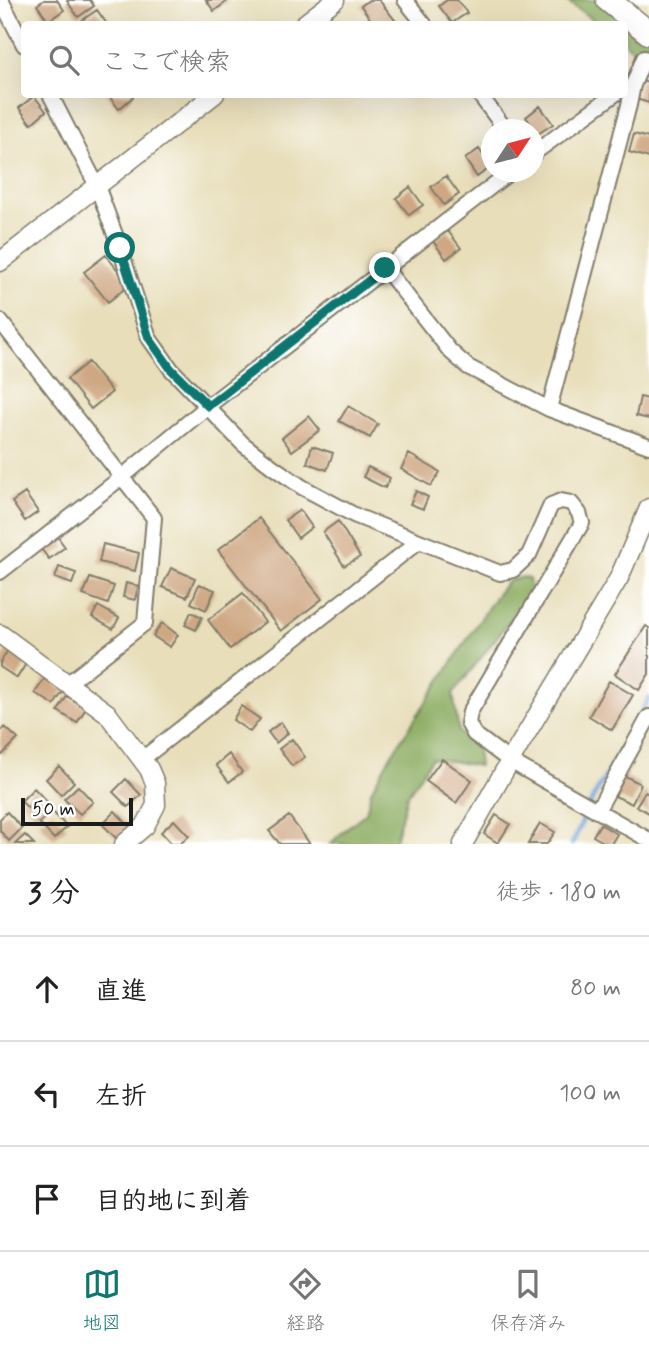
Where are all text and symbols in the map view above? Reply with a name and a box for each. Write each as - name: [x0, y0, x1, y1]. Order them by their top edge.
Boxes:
- search box: [21, 21, 628, 98]
- icon: search: [45, 41, 83, 79]
- text: ここで検索: [101, 46, 231, 80]
- north arrow: [481, 119, 544, 182]
- route start: [104, 232, 135, 263]
- route end: [369, 252, 400, 283]
- scale bar: [21, 795, 133, 827]
- text: 50 m: [32, 797, 75, 822]
- text: 3 分: [28, 874, 80, 913]
- text: 徒歩 · 180 m: [496, 878, 621, 908]
- icon: ahead: [28, 970, 66, 1008]
- text: 80 m: [570, 974, 621, 1004]
- text: 直進: [95, 975, 147, 1009]
- icon: left: [28, 1075, 66, 1113]
- text: 100 m: [559, 1079, 621, 1109]
- text: 左折: [95, 1080, 147, 1114]
- icon: arrive: [28, 1180, 66, 1218]
- text: 目的地に到着: [95, 1185, 251, 1219]
- tab: 地図: [83, 1265, 121, 1336]
- tab: 経路: [286, 1265, 324, 1336]
- tab: 保存済み: [490, 1265, 566, 1336]

